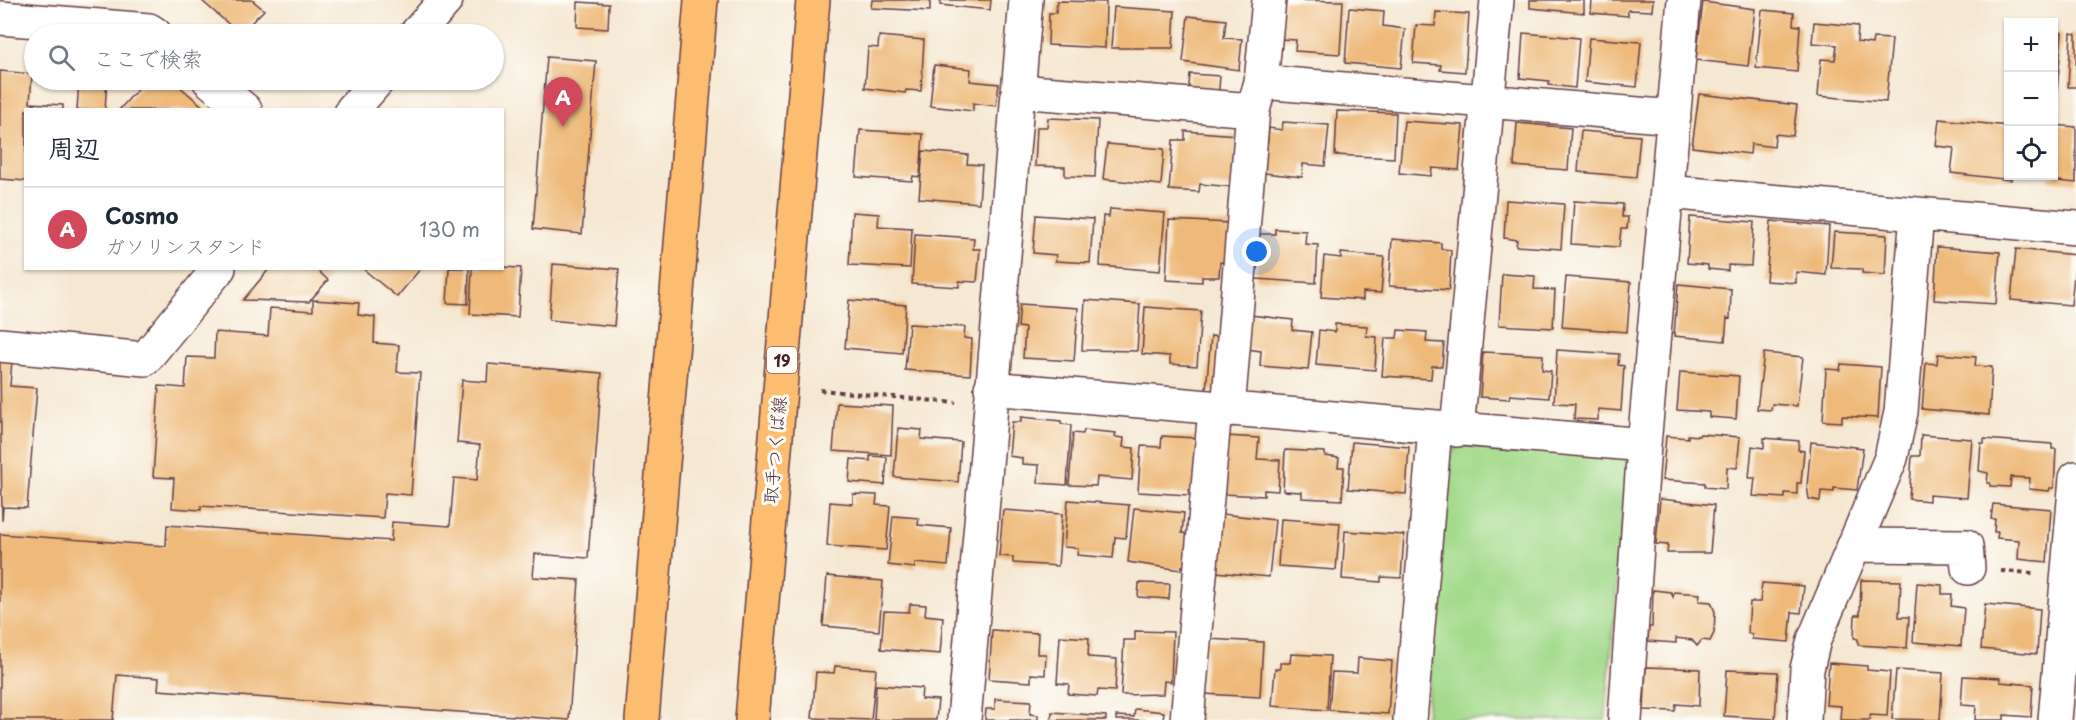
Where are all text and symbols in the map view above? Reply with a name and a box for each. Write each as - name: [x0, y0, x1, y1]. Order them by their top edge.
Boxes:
- map controls: [2004, 18, 2058, 180]
- button: +: [2004, 18, 2058, 72]
- search box: [24, 24, 504, 90]
- icon: search: [45, 41, 78, 74]
- text: ここで検索: [93, 41, 203, 74]
- button: −: [2004, 72, 2058, 126]
- pin: A: [544, 78, 582, 127]
- button: locate: [2004, 126, 2058, 180]
- text: 周辺: [48, 128, 100, 167]
- text: Cosmo: [105, 198, 179, 231]
- text: A: [60, 214, 75, 244]
- text: 130 m: [420, 214, 480, 244]
- text: ガソリンスタンド: [105, 231, 265, 261]
- your location: [1242, 237, 1271, 266]
- road number: 19: [767, 347, 797, 373]
- street label: 取手つくば線: [756, 395, 792, 505]

